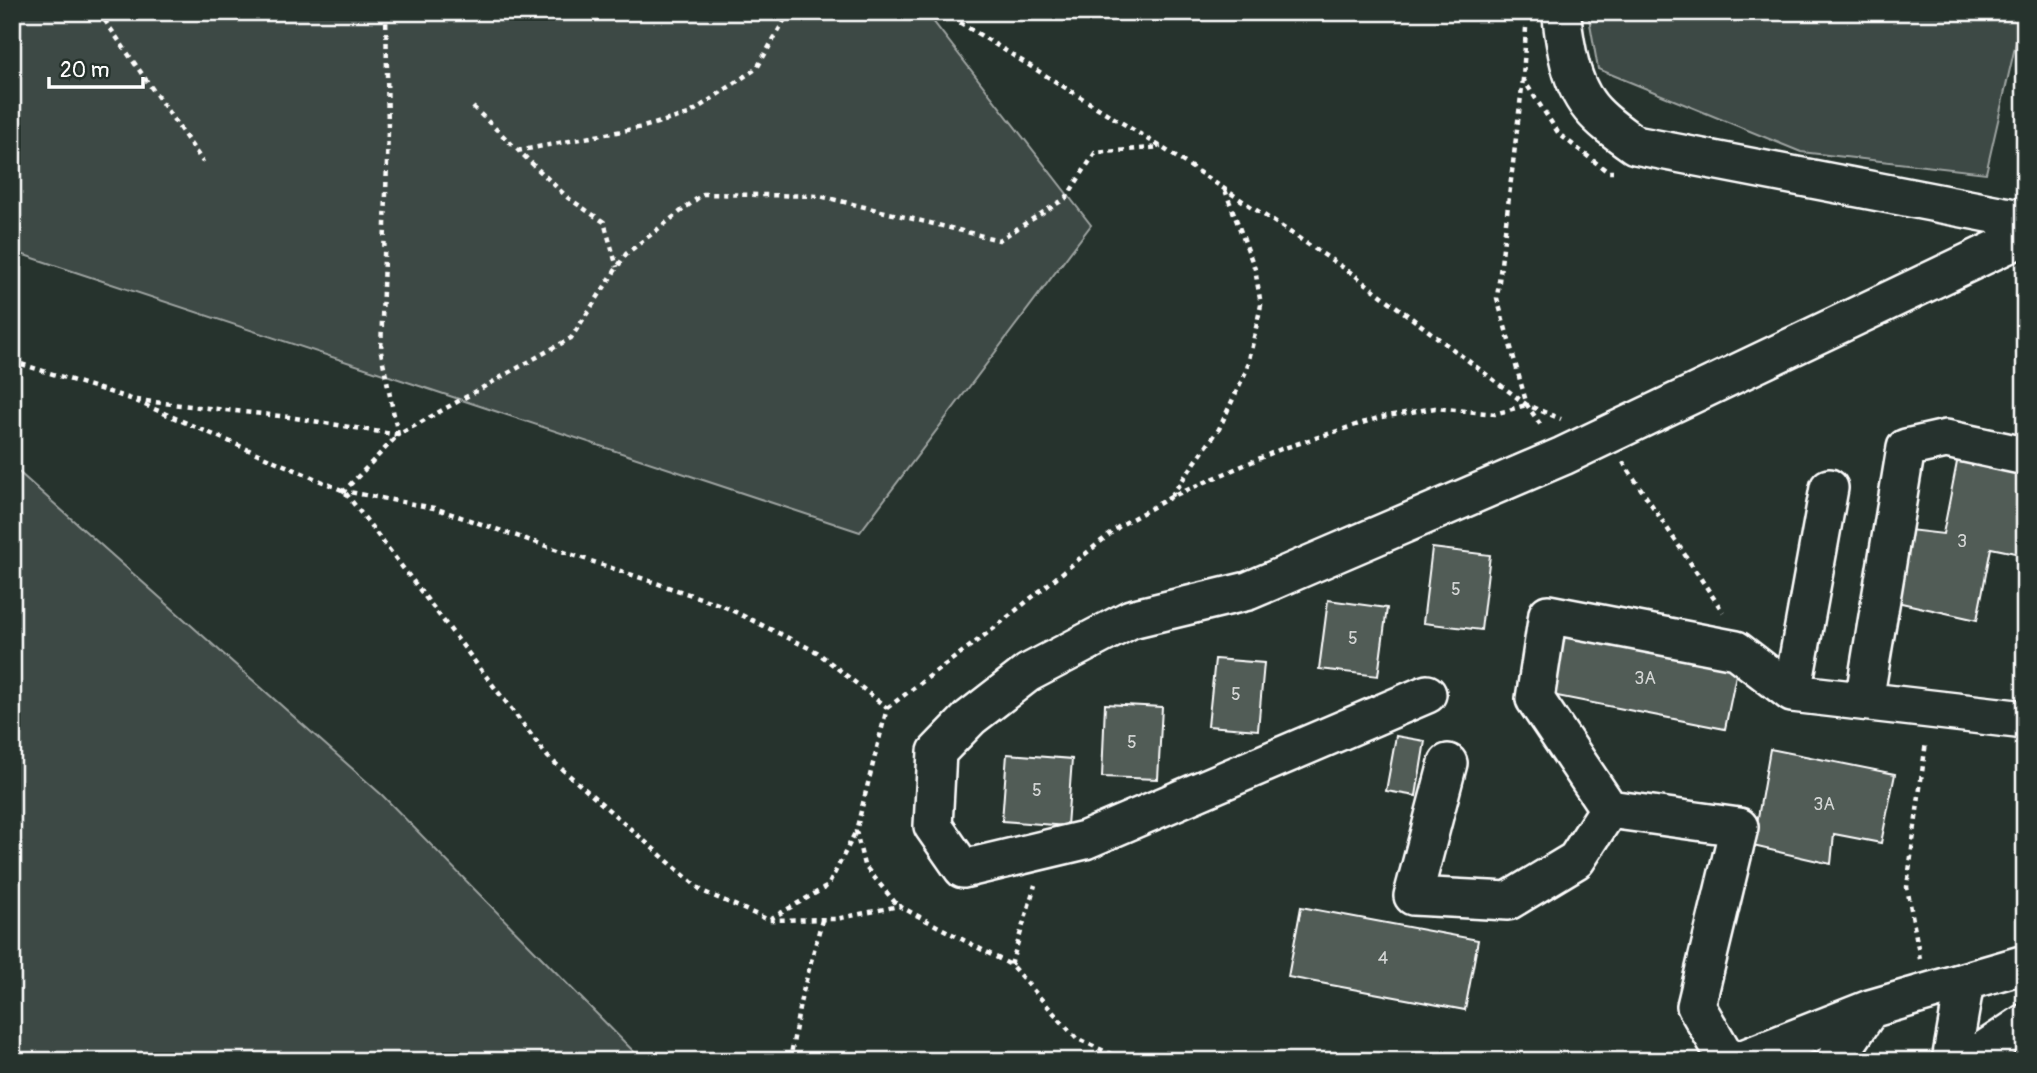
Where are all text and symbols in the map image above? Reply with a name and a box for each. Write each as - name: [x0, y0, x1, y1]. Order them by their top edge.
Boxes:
- scale bar: [49, 46, 144, 90]
- text: 20 m: [60, 57, 109, 84]
- house number: 3: [1957, 530, 1967, 553]
- house number: 5: [1451, 578, 1461, 601]
- house number: 5: [1348, 627, 1358, 650]
- house number: 3А: [1634, 667, 1656, 690]
- house number: 5: [1231, 683, 1241, 706]
- house number: 5: [1127, 731, 1137, 754]
- house number: 5: [1032, 779, 1042, 802]
- house number: 3А: [1813, 793, 1835, 816]
- house number: 4: [1378, 947, 1389, 970]

